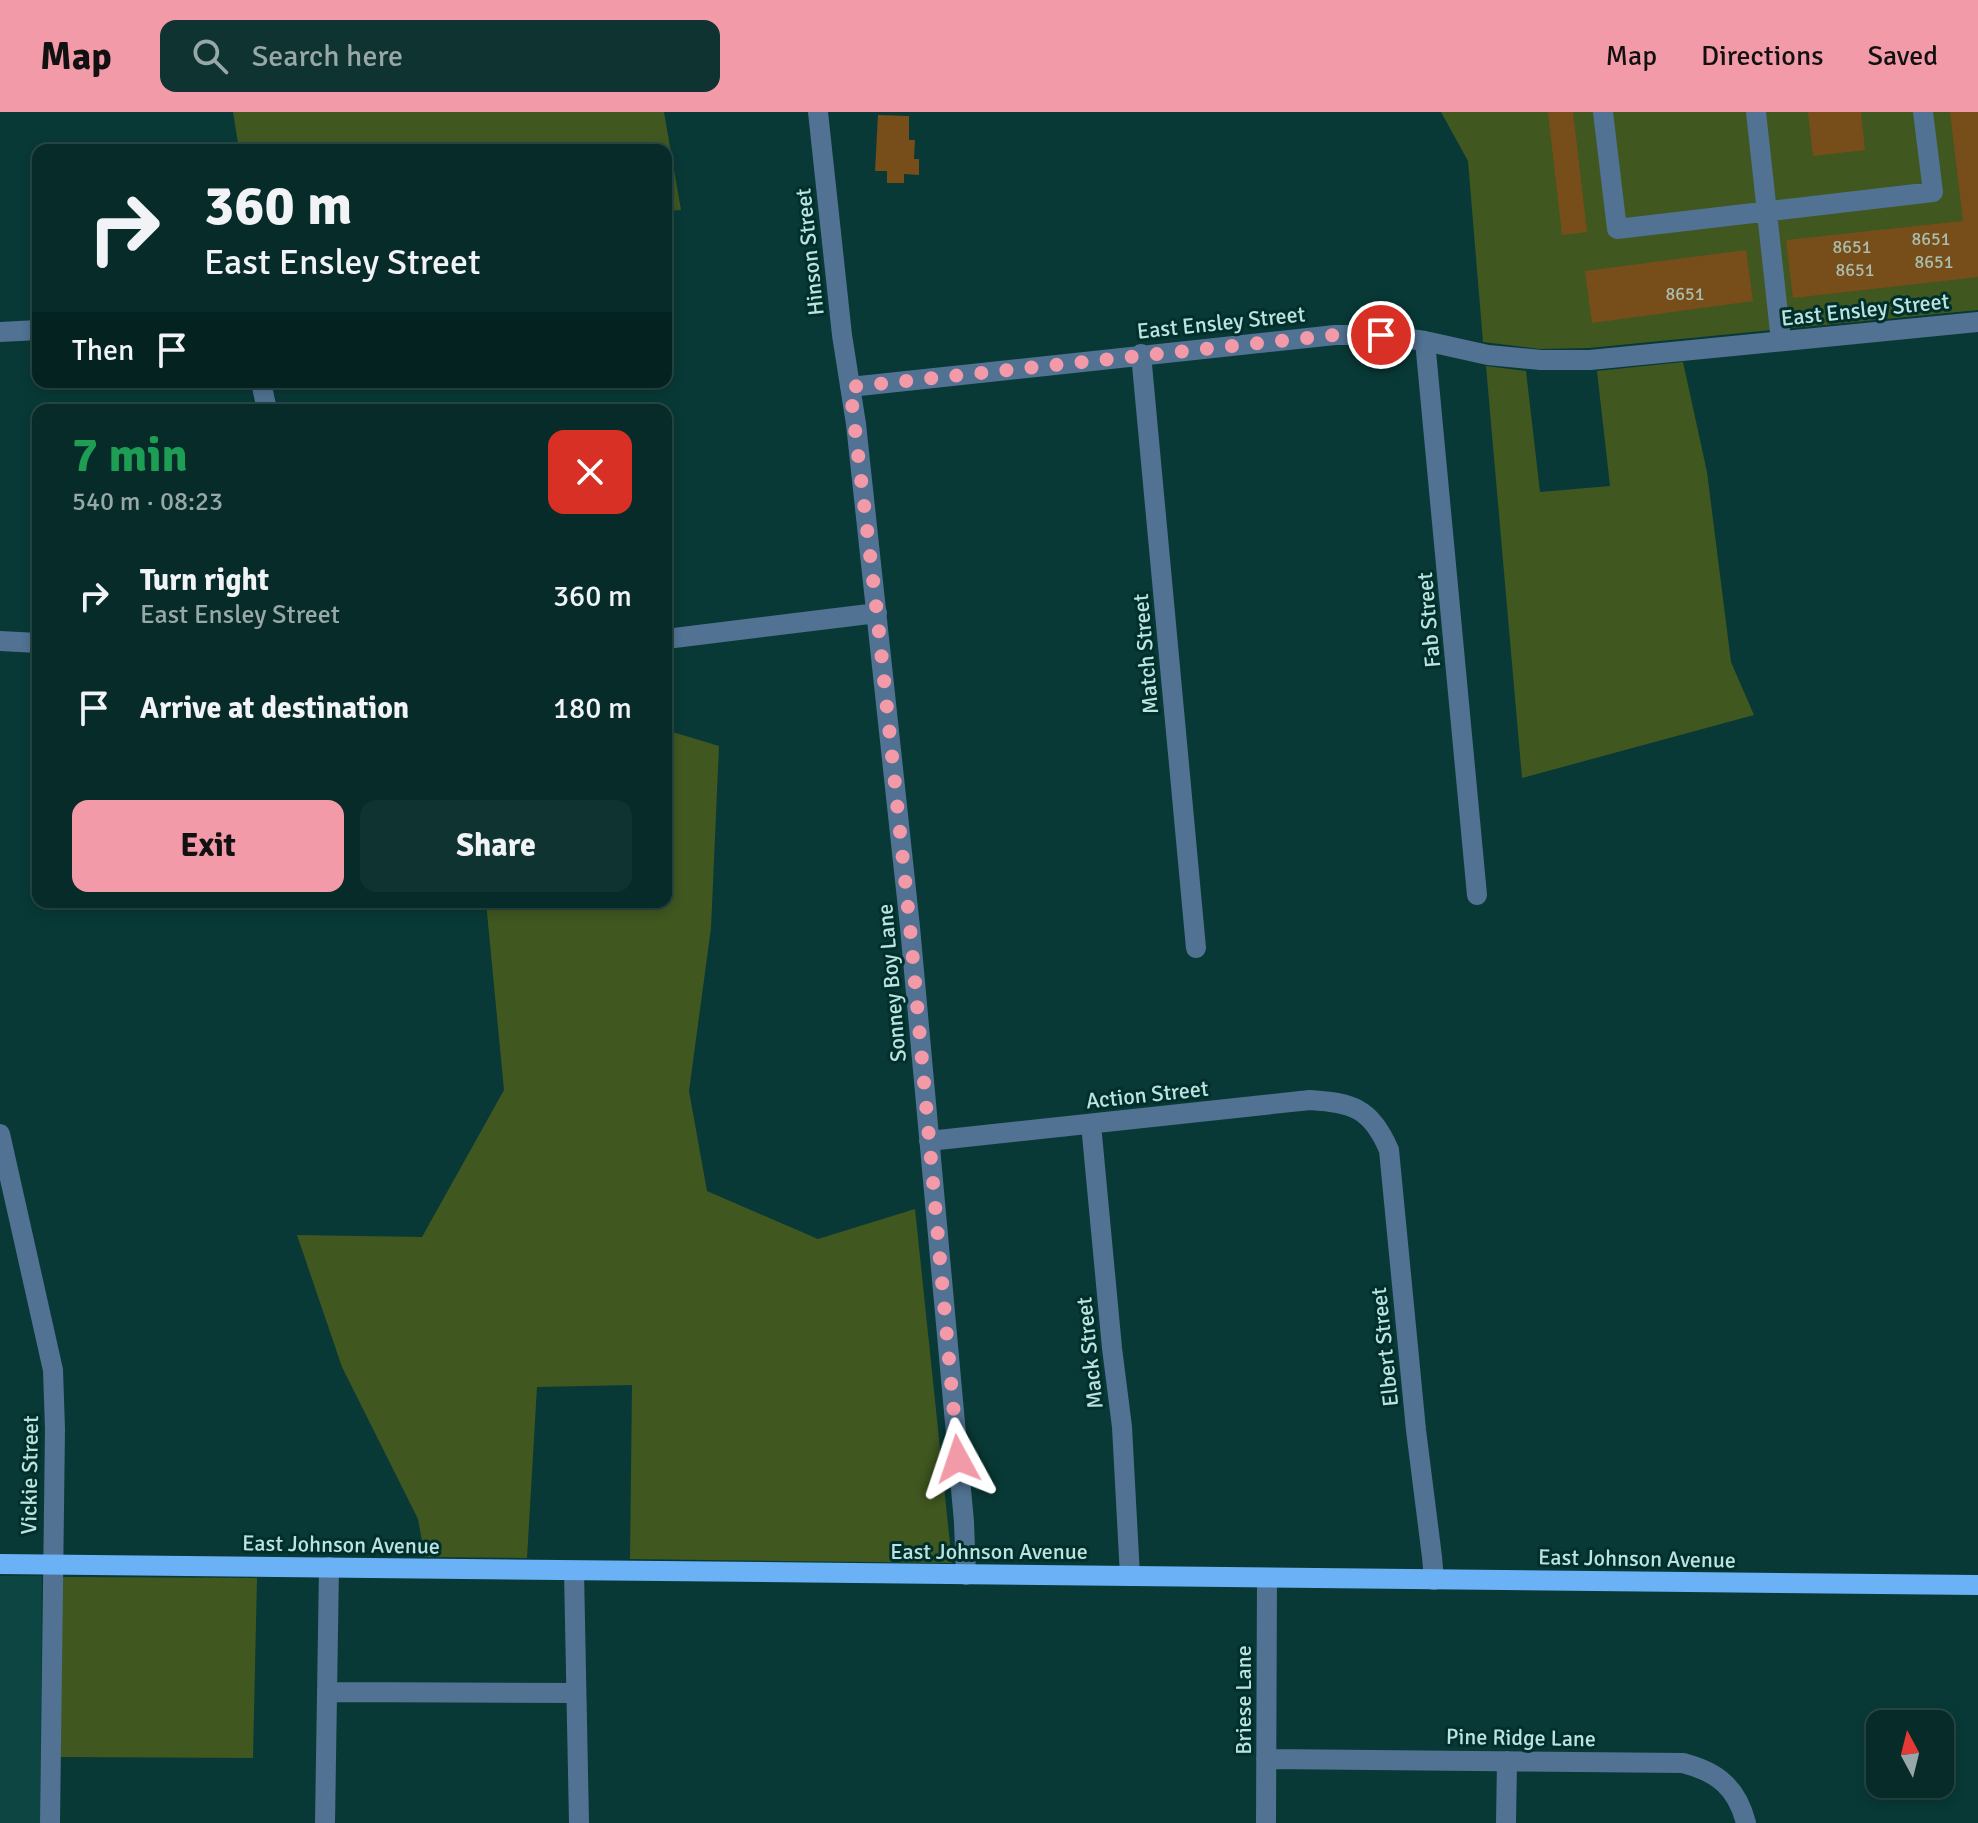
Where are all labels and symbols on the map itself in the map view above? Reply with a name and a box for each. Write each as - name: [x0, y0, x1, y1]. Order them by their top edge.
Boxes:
- street label: Hinson Street: [789, 187, 830, 317]
- house number: 8651: [1912, 228, 1950, 250]
- house number: 8651: [1833, 236, 1871, 258]
- house number: 8651: [1915, 251, 1953, 273]
- house number: 8651: [1836, 259, 1874, 281]
- house number: 8651: [1666, 283, 1704, 305]
- street label: East Ensley Street: [1780, 287, 1951, 332]
- street label: East Ensley Street: [1136, 300, 1307, 345]
- pin: [1347, 301, 1415, 369]
- street label: Fab Street: [1411, 571, 1446, 669]
- street label: Match Street: [1127, 592, 1164, 715]
- street label: Sonney Boy Lane: [871, 903, 912, 1063]
- street label: Action Street: [1084, 1075, 1210, 1114]
- street label: Elbert Street: [1365, 1286, 1404, 1408]
- street label: Mack Street: [1070, 1295, 1109, 1410]
- street label: Vickie Street: [15, 1415, 44, 1535]
- position arrow: [916, 1417, 1000, 1501]
- street label: East Johnson Avenue: [242, 1529, 440, 1560]
- street label: East Johnson Avenue: [890, 1538, 1088, 1565]
- street label: East Johnson Avenue: [1538, 1543, 1736, 1574]
- street label: Briese Lane: [1230, 1645, 1257, 1755]
- north arrow: [1866, 1710, 1954, 1798]
- street label: Pine Ridge Lane: [1446, 1723, 1596, 1752]

